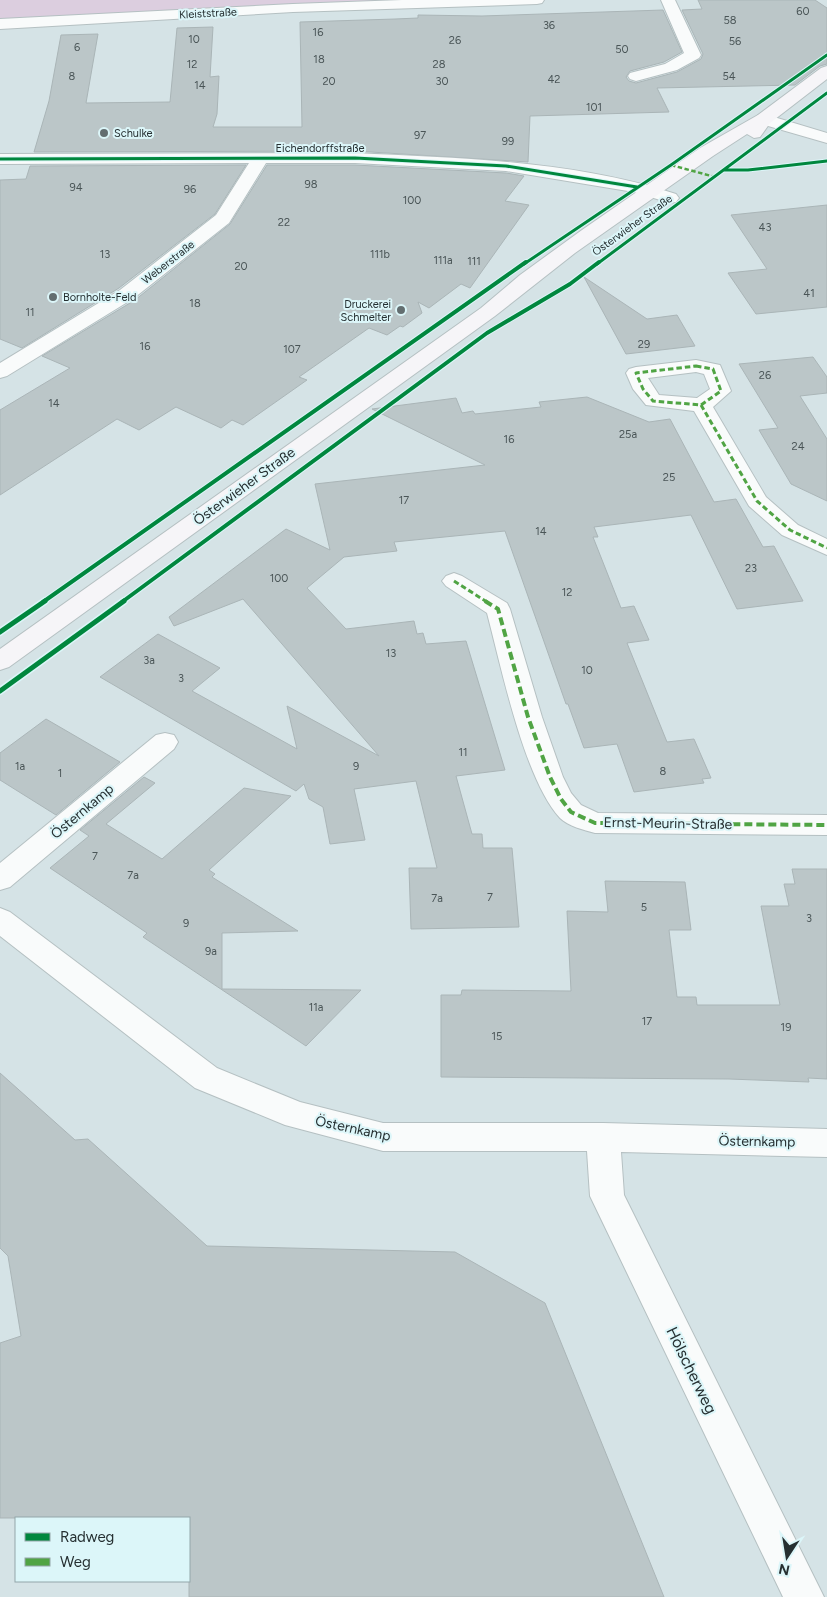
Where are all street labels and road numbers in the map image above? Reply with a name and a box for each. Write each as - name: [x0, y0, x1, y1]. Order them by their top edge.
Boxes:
- street label: Kleiststraße: [179, 5, 237, 22]
- street label: Eichendorffstraße: [276, 142, 364, 155]
- street label: Österwieher Straße: [589, 191, 675, 259]
- street label: Weberstraße: [139, 238, 197, 287]
- street label: Österwieher Straße: [190, 444, 299, 529]
- street label: Östernkamp: [47, 780, 117, 843]
- street label: Ernst-Meurin-Straße: [603, 814, 733, 833]
- street label: Östernkamp: [314, 1112, 392, 1145]
- street label: Östernkamp: [718, 1132, 796, 1151]
- street label: Hölscherweg: [662, 1324, 721, 1417]

